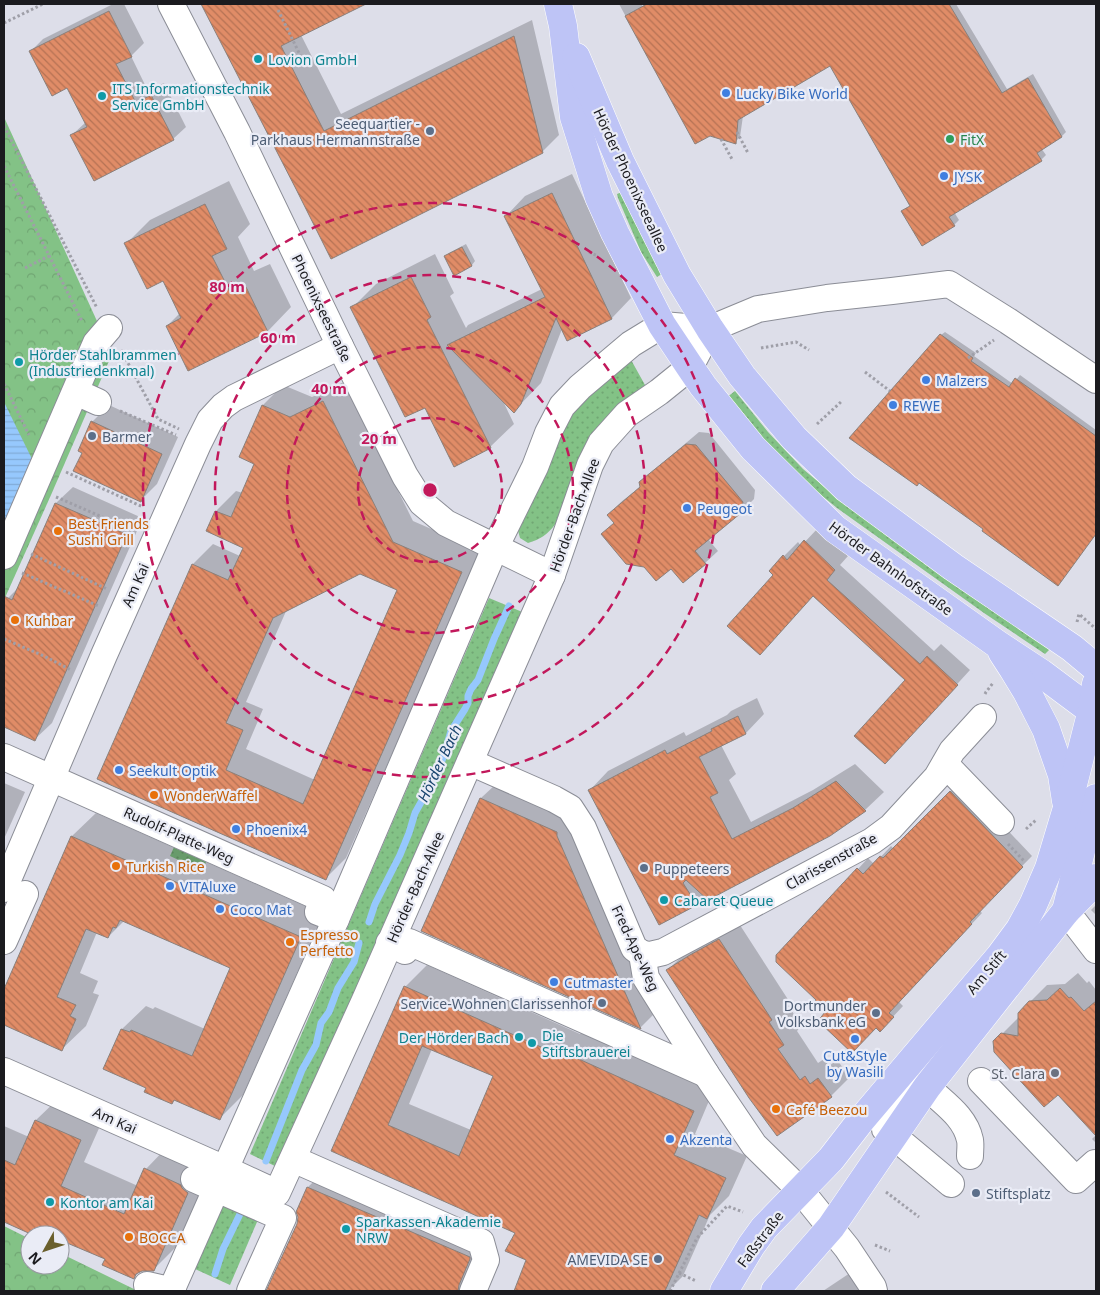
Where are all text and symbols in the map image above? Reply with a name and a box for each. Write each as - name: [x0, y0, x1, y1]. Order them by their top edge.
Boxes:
- place label: Lovion GmbH: [268, 50, 357, 69]
- marker: Lovion GmbH: [252, 53, 264, 65]
- place label: ITS Informationstechnik Service GmbH: [112, 79, 270, 114]
- place label: Lucky Bike World: [736, 84, 848, 103]
- marker: Lucky Bike World: [720, 87, 732, 99]
- marker: ITS Informationstechnik Service GmbH: [96, 90, 108, 102]
- street label: Hörder Phoenixseeallee: [589, 105, 673, 255]
- place label: Seequartier - Parkhaus Hermannstraße: [251, 114, 420, 149]
- marker: Seequartier - Parkhaus Hermannstraße: [424, 125, 436, 137]
- place label: FitX: [960, 130, 985, 149]
- marker: FitX: [944, 133, 956, 145]
- place label: JYSK: [952, 167, 982, 186]
- marker: JYSK: [938, 170, 950, 182]
- street label: Phoenixseestraße: [288, 251, 356, 365]
- text: 80 m: [209, 276, 245, 296]
- text: 60 m: [260, 327, 296, 347]
- place label: Hörder Stahlbrammen (Industriedenkmal): [29, 345, 177, 380]
- marker: Hörder Stahlbrammen (Industriedenkmal): [13, 356, 25, 368]
- place label: Malzers: [936, 371, 987, 390]
- marker: Malzers: [920, 374, 932, 386]
- text: 40 m: [311, 378, 347, 398]
- place label: REWE: [903, 396, 940, 415]
- marker: REWE: [887, 399, 899, 411]
- place label: Barmer: [102, 427, 152, 446]
- text: 20 m: [361, 428, 397, 448]
- marker: Barmer: [86, 430, 98, 442]
- street label: Hörder-Bach-Allee: [545, 455, 603, 575]
- centre of rings: [421, 481, 439, 499]
- place label: Peugeot: [697, 499, 752, 518]
- marker: Peugeot: [681, 502, 693, 514]
- place label: Best Friends Sushi Grill: [68, 514, 149, 549]
- street label: Hörder Bahnhofstraße: [825, 517, 957, 619]
- marker: Best Friends Sushi Grill: [52, 525, 64, 537]
- street label: Am Kai: [117, 560, 153, 610]
- place label: Kuhbar: [25, 611, 73, 630]
- marker: Kuhbar: [9, 614, 21, 626]
- water label: Hörder Bach: [412, 721, 466, 805]
- place label: Seekult Optik: [129, 761, 217, 780]
- marker: Seekult Optik: [113, 764, 125, 776]
- place label: WonderWaffel: [164, 786, 258, 805]
- marker: WonderWaffel: [148, 789, 160, 801]
- street label: Rudolf-Platte-Weg: [121, 802, 237, 868]
- place label: Phoenix4: [246, 820, 307, 839]
- marker: Phoenix4: [230, 823, 242, 835]
- street label: Hörder-Bach-Allee: [382, 828, 448, 946]
- street label: Clarissenstraße: [782, 828, 880, 894]
- place label: Turkish Rice: [126, 857, 205, 876]
- place label: Puppeteers: [654, 859, 730, 878]
- marker: Turkish Rice: [110, 860, 122, 872]
- marker: Puppeteers: [638, 862, 650, 874]
- place label: VITAluxe: [180, 877, 236, 896]
- marker: VITAluxe: [164, 880, 176, 892]
- place label: Cabaret Queue: [674, 891, 773, 910]
- marker: Cabaret Queue: [658, 894, 670, 906]
- place label: Coco Mat: [230, 900, 292, 919]
- street label: Fred-Ape-Weg: [608, 902, 664, 994]
- marker: Coco Mat: [214, 903, 226, 915]
- place label: Espresso Perfetto: [300, 925, 358, 960]
- marker: Espresso Perfetto: [284, 936, 296, 948]
- street label: Am Stift: [962, 946, 1010, 998]
- place label: Cutmaster: [564, 973, 633, 992]
- marker: Cutmaster: [548, 976, 560, 988]
- place label: Service-Wohnen Clarissenhof: [400, 994, 593, 1013]
- place label: Dortmunder Volksbank eG: [777, 996, 866, 1031]
- marker: Service-Wohnen Clarissenhof: [596, 997, 608, 1009]
- marker: Dortmunder Volksbank eG: [870, 1007, 882, 1019]
- place label: Die Stiftsbrauerei: [542, 1026, 630, 1061]
- place label: Der Hörder Bach: [399, 1028, 509, 1047]
- marker: Der Hörder Bach: [513, 1031, 525, 1043]
- marker: Cut&Style by Wasili: [849, 1033, 861, 1045]
- marker: Die Stiftsbrauerei: [526, 1037, 538, 1049]
- place label: Cut&Style by Wasili: [823, 1046, 887, 1081]
- place label: St. Clara: [991, 1064, 1045, 1083]
- marker: St. Clara: [1049, 1067, 1061, 1079]
- place label: Café Beezou: [786, 1100, 868, 1119]
- street label: Am Kai: [90, 1102, 140, 1138]
- marker: Café Beezou: [770, 1103, 782, 1115]
- place label: Akzenta: [680, 1130, 732, 1149]
- marker: Akzenta: [664, 1133, 676, 1145]
- place label: Stiftsplatz: [986, 1184, 1051, 1203]
- marker: Stiftsplatz: [970, 1187, 982, 1199]
- place label: Kontor am Kai: [60, 1193, 153, 1212]
- marker: Kontor am Kai: [44, 1196, 56, 1208]
- street label: Faßstraße: [733, 1207, 787, 1271]
- place label: Sparkassen-Akademie NRW: [356, 1212, 501, 1247]
- marker: Sparkassen-Akademie NRW: [340, 1223, 352, 1235]
- north arrow: [20, 1225, 70, 1275]
- place label: BOCCA: [139, 1228, 185, 1247]
- marker: BOCCA: [123, 1231, 135, 1243]
- text: N: [24, 1248, 46, 1269]
- place label: AMEVIDA SE: [567, 1250, 648, 1269]
- marker: AMEVIDA SE: [652, 1253, 664, 1265]

